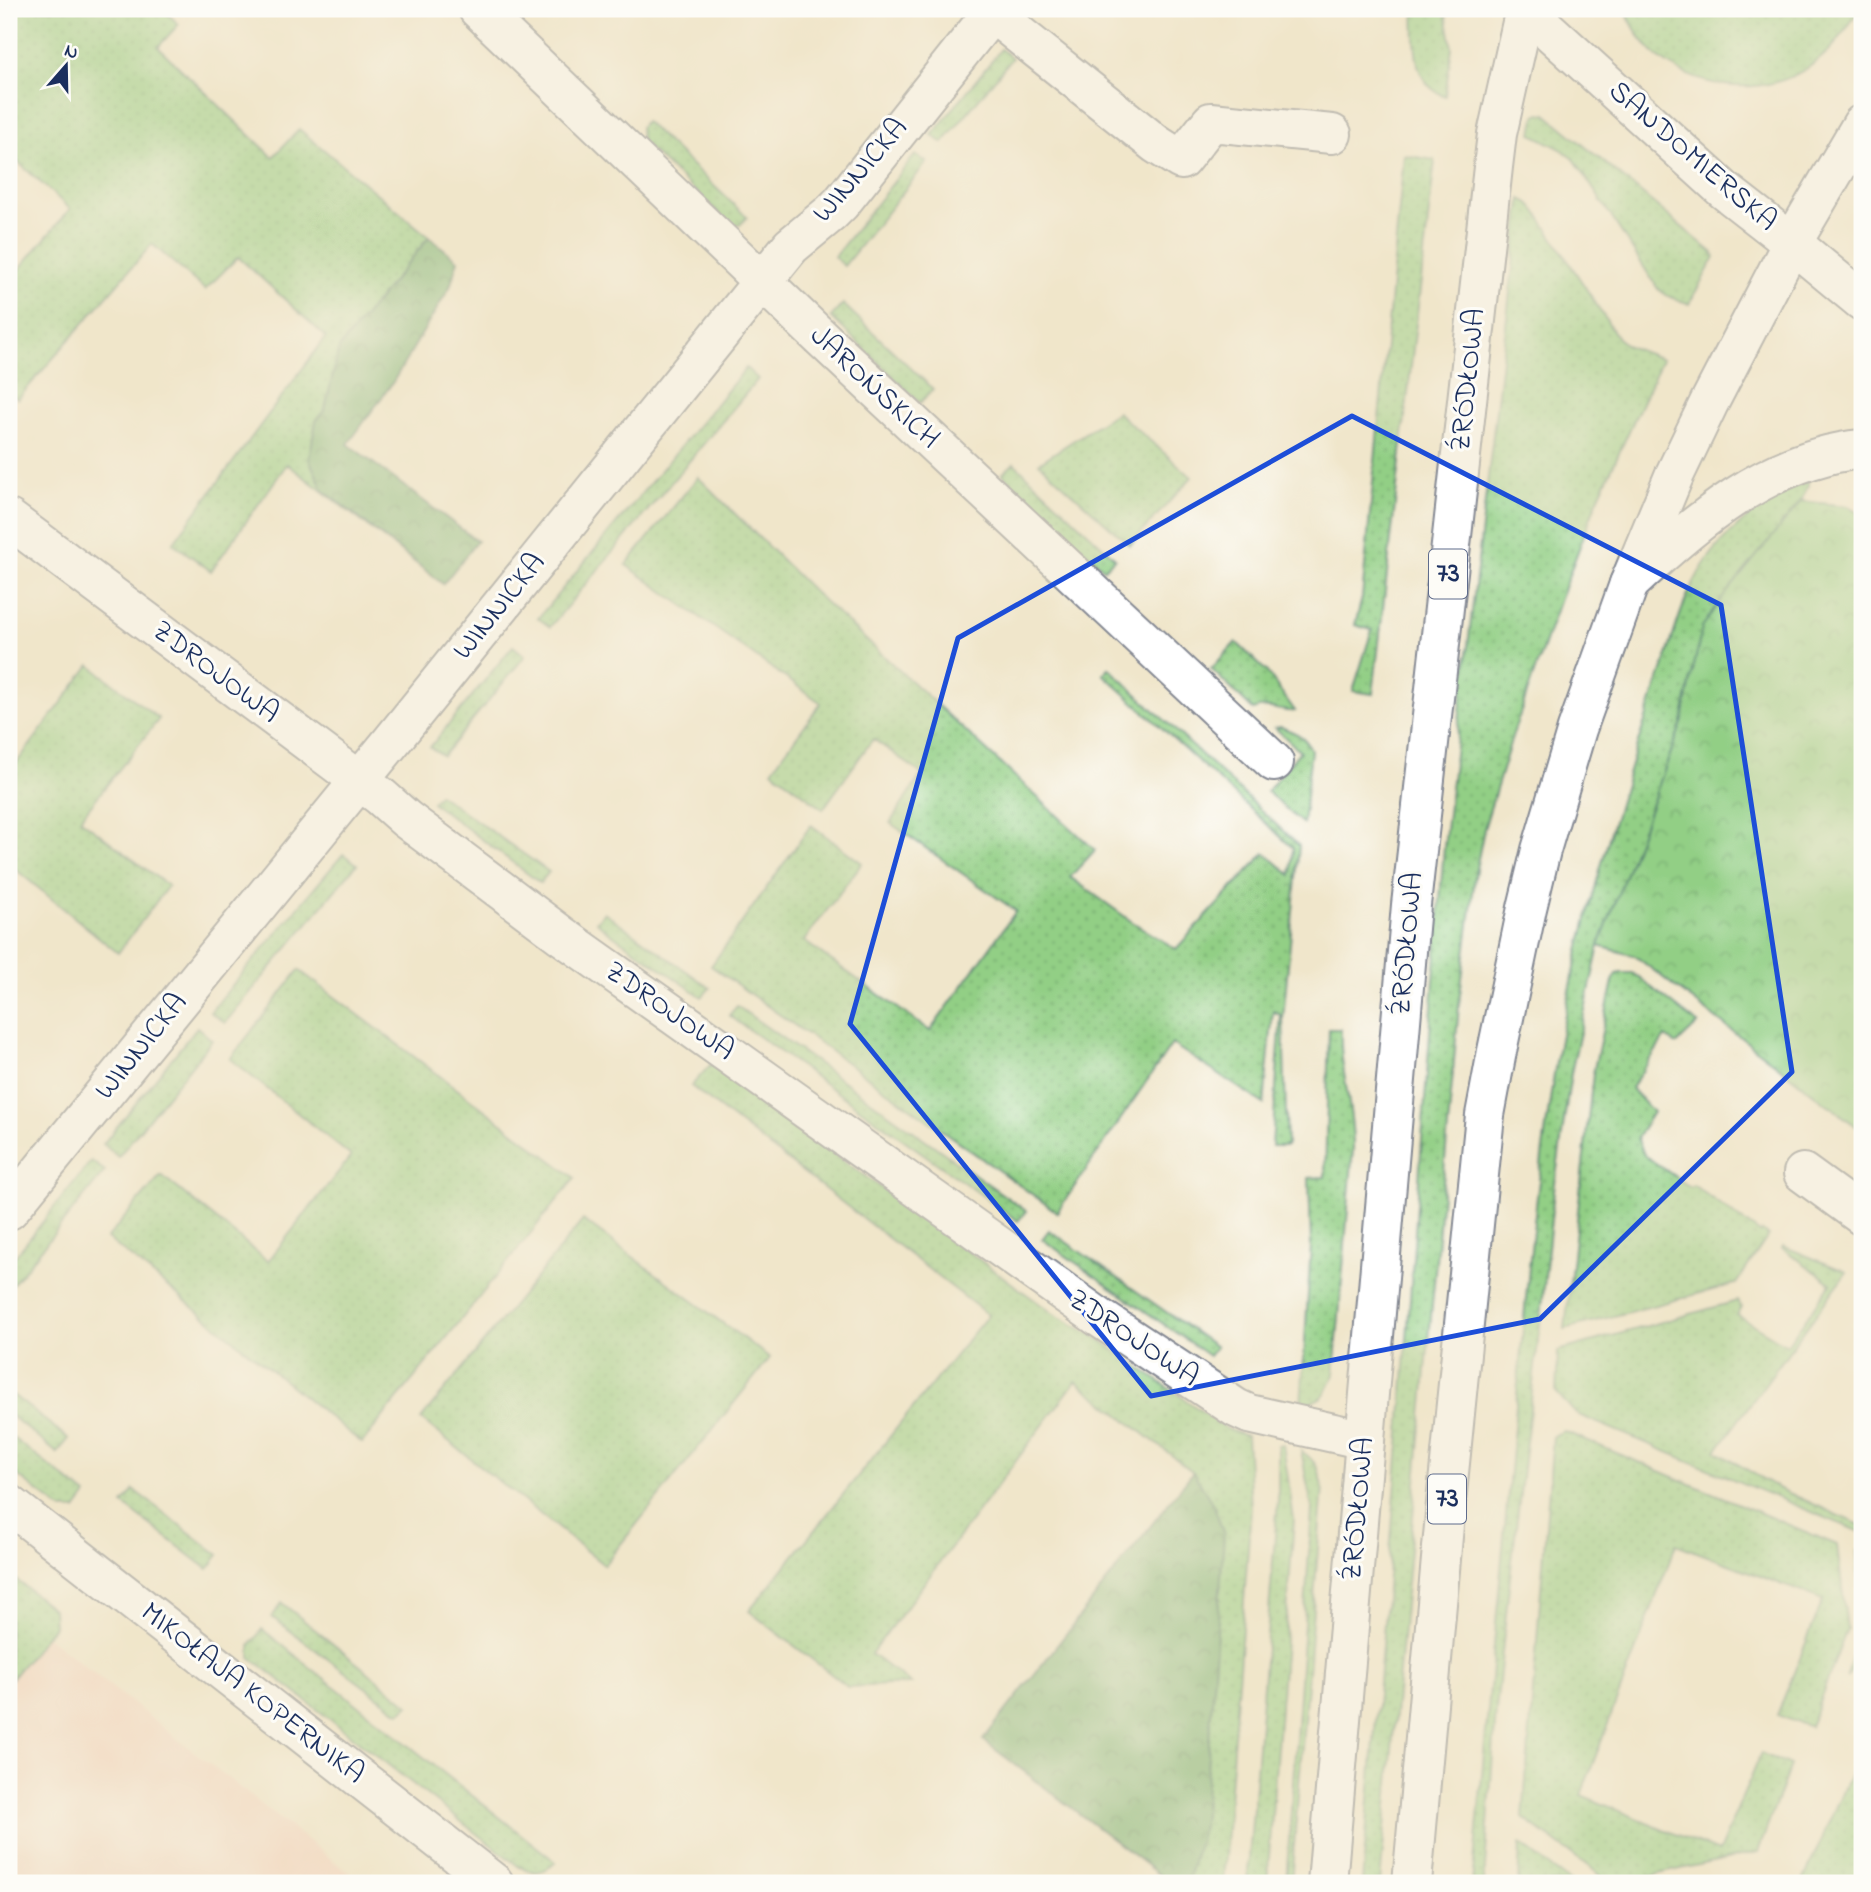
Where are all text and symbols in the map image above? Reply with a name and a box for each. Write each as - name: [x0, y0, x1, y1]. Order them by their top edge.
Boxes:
- north arrow: [32, 32, 102, 102]
- text: N: [60, 37, 82, 67]
- street label: SANDOMIERSKA: [1598, 71, 1786, 243]
- street label: WINNICKA: [803, 109, 919, 233]
- street label: ŹRÓDŁOWA: [1440, 306, 1498, 454]
- street label: JAROŃSKICH: [799, 316, 949, 460]
- street label: WINNICKA: [443, 544, 557, 670]
- road number: 73: [1429, 550, 1467, 598]
- street label: ZDROJOWA: [142, 610, 288, 736]
- street label: ŹRÓDŁOWA: [1380, 870, 1436, 1018]
- street label: ZDROJOWA: [595, 951, 743, 1073]
- street label: WINNICKA: [85, 984, 199, 1110]
- street label: ZDROJOWA: [1059, 1279, 1207, 1399]
- street label: ŹRÓDŁOWA: [1331, 1435, 1387, 1583]
- road number: 73: [1428, 1474, 1466, 1524]
- street label: MIKOŁAJA KOPERNIKA: [130, 1592, 374, 1796]

